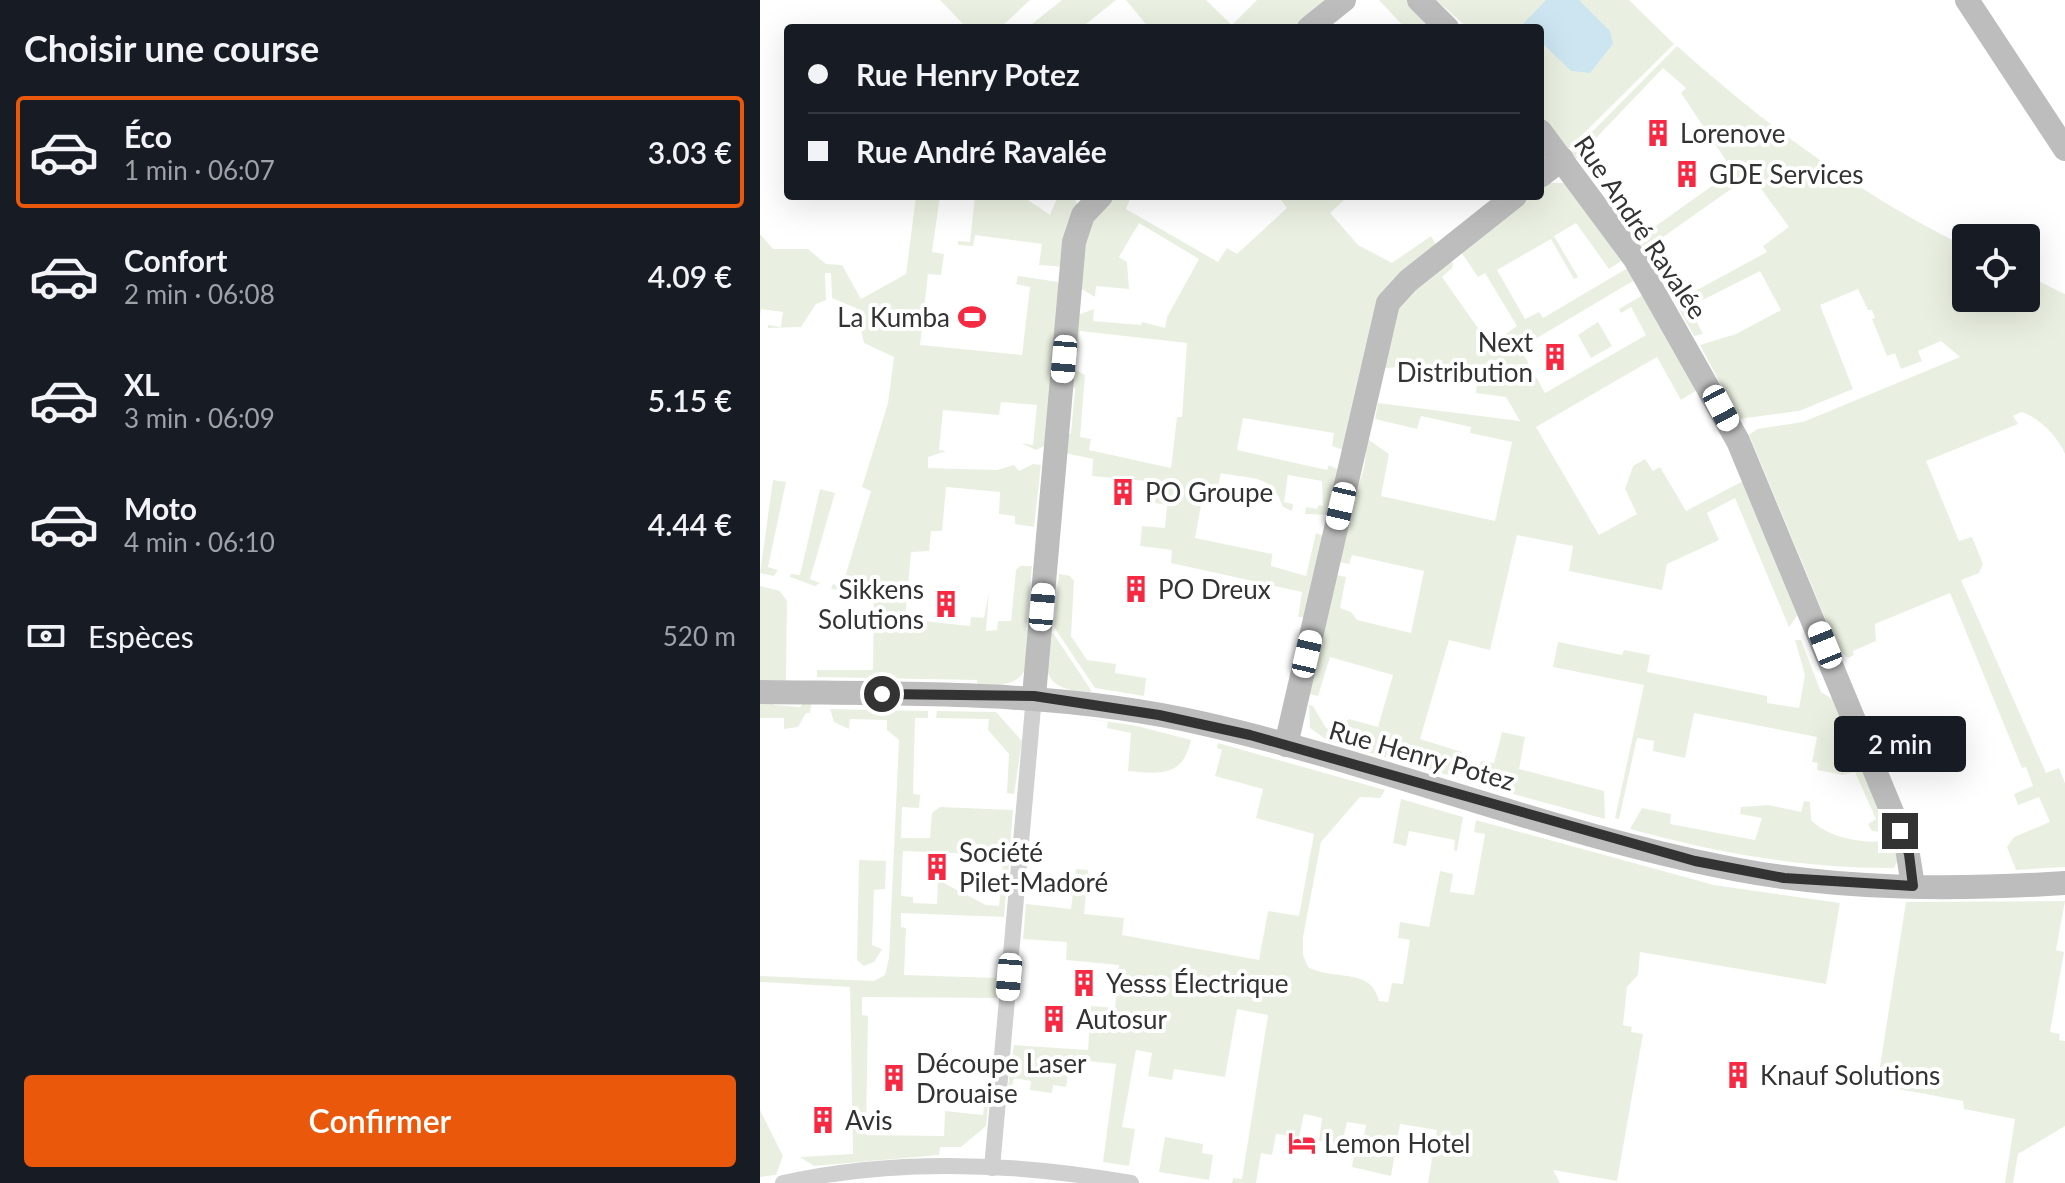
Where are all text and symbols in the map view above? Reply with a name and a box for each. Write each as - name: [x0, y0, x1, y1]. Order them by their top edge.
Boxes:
- text: Choisir une course: [24, 26, 319, 70]
- text: Rue Henry Potez: [856, 56, 1080, 92]
- icon: car: [28, 116, 100, 188]
- place label: Lorenove: [1680, 117, 1785, 149]
- text: Éco: [124, 118, 172, 154]
- building icon: Lorenove: [1643, 118, 1673, 148]
- street label: Rue André Ravalée: [1568, 129, 1714, 325]
- text: Rue André Ravalée: [856, 133, 1107, 169]
- text: 3.03 €: [648, 134, 732, 170]
- text: 1 min · 06:07: [124, 154, 275, 186]
- place label: GDE Services: [1709, 158, 1863, 190]
- building icon: GDE Services: [1672, 159, 1702, 189]
- map controls: [1952, 224, 2040, 312]
- button: locate: [1952, 224, 2040, 312]
- icon: car: [28, 240, 100, 312]
- text: Confort: [124, 242, 227, 278]
- text: 4.09 €: [648, 258, 732, 294]
- text: 2 min · 06:08: [124, 278, 275, 310]
- place label: La Kumba: [837, 301, 950, 333]
- sports icon: La Kumba: [957, 302, 987, 332]
- place label: Next Distribution: [1397, 326, 1534, 388]
- car: [1050, 334, 1078, 384]
- building icon: Next Distribution: [1540, 342, 1570, 372]
- icon: car: [28, 364, 100, 436]
- text: XL: [124, 366, 160, 402]
- car: [1699, 381, 1743, 435]
- text: 5.15 €: [648, 382, 732, 418]
- text: 3 min · 06:09: [124, 402, 275, 434]
- place label: PO Groupe: [1145, 476, 1273, 508]
- building icon: PO Groupe: [1108, 477, 1138, 507]
- car: [1324, 480, 1358, 532]
- icon: car: [28, 488, 100, 560]
- text: Moto: [124, 490, 197, 526]
- text: 4.44 €: [648, 506, 732, 542]
- text: 4 min · 06:10: [124, 526, 275, 558]
- place label: Sikkens Solutions: [818, 573, 924, 635]
- place label: PO Dreux: [1158, 573, 1271, 605]
- building icon: PO Dreux: [1121, 574, 1151, 604]
- car: [1028, 582, 1056, 632]
- building icon: Sikkens Solutions: [931, 589, 961, 619]
- icon: cash: [24, 614, 68, 658]
- text: Espèces: [88, 618, 194, 654]
- car: [1805, 618, 1845, 672]
- text: 520 m: [663, 620, 736, 652]
- car: [1290, 628, 1324, 680]
- route start: [864, 676, 900, 712]
- street label: Rue Henry Potez: [1326, 713, 1518, 797]
- callout: 2 min: [1834, 715, 1966, 771]
- text: 2 min: [1868, 728, 1932, 760]
- route end: [1882, 813, 1918, 849]
- place label: Société Pilet-Madoré: [959, 836, 1108, 898]
- building icon: Société Pilet-Madoré: [922, 852, 952, 882]
- car: [995, 952, 1023, 1002]
- place label: Yesss Électrique: [1106, 967, 1289, 999]
- building icon: Yesss Électrique: [1069, 968, 1099, 998]
- place label: Autosur: [1076, 1003, 1168, 1035]
- building icon: Autosur: [1039, 1004, 1069, 1034]
- place label: Découpe Laser Drouaise: [916, 1047, 1087, 1109]
- place label: Knauf Solutions: [1760, 1059, 1940, 1091]
- building icon: Knauf Solutions: [1723, 1060, 1753, 1090]
- building icon: Découpe Laser Drouaise: [879, 1063, 909, 1093]
- button: Confirmer: [24, 1075, 736, 1167]
- place label: Avis: [845, 1104, 892, 1136]
- building icon: Avis: [808, 1105, 838, 1135]
- place label: Lemon Hotel: [1324, 1127, 1471, 1159]
- hotel icon: Lemon Hotel: [1287, 1128, 1317, 1158]

